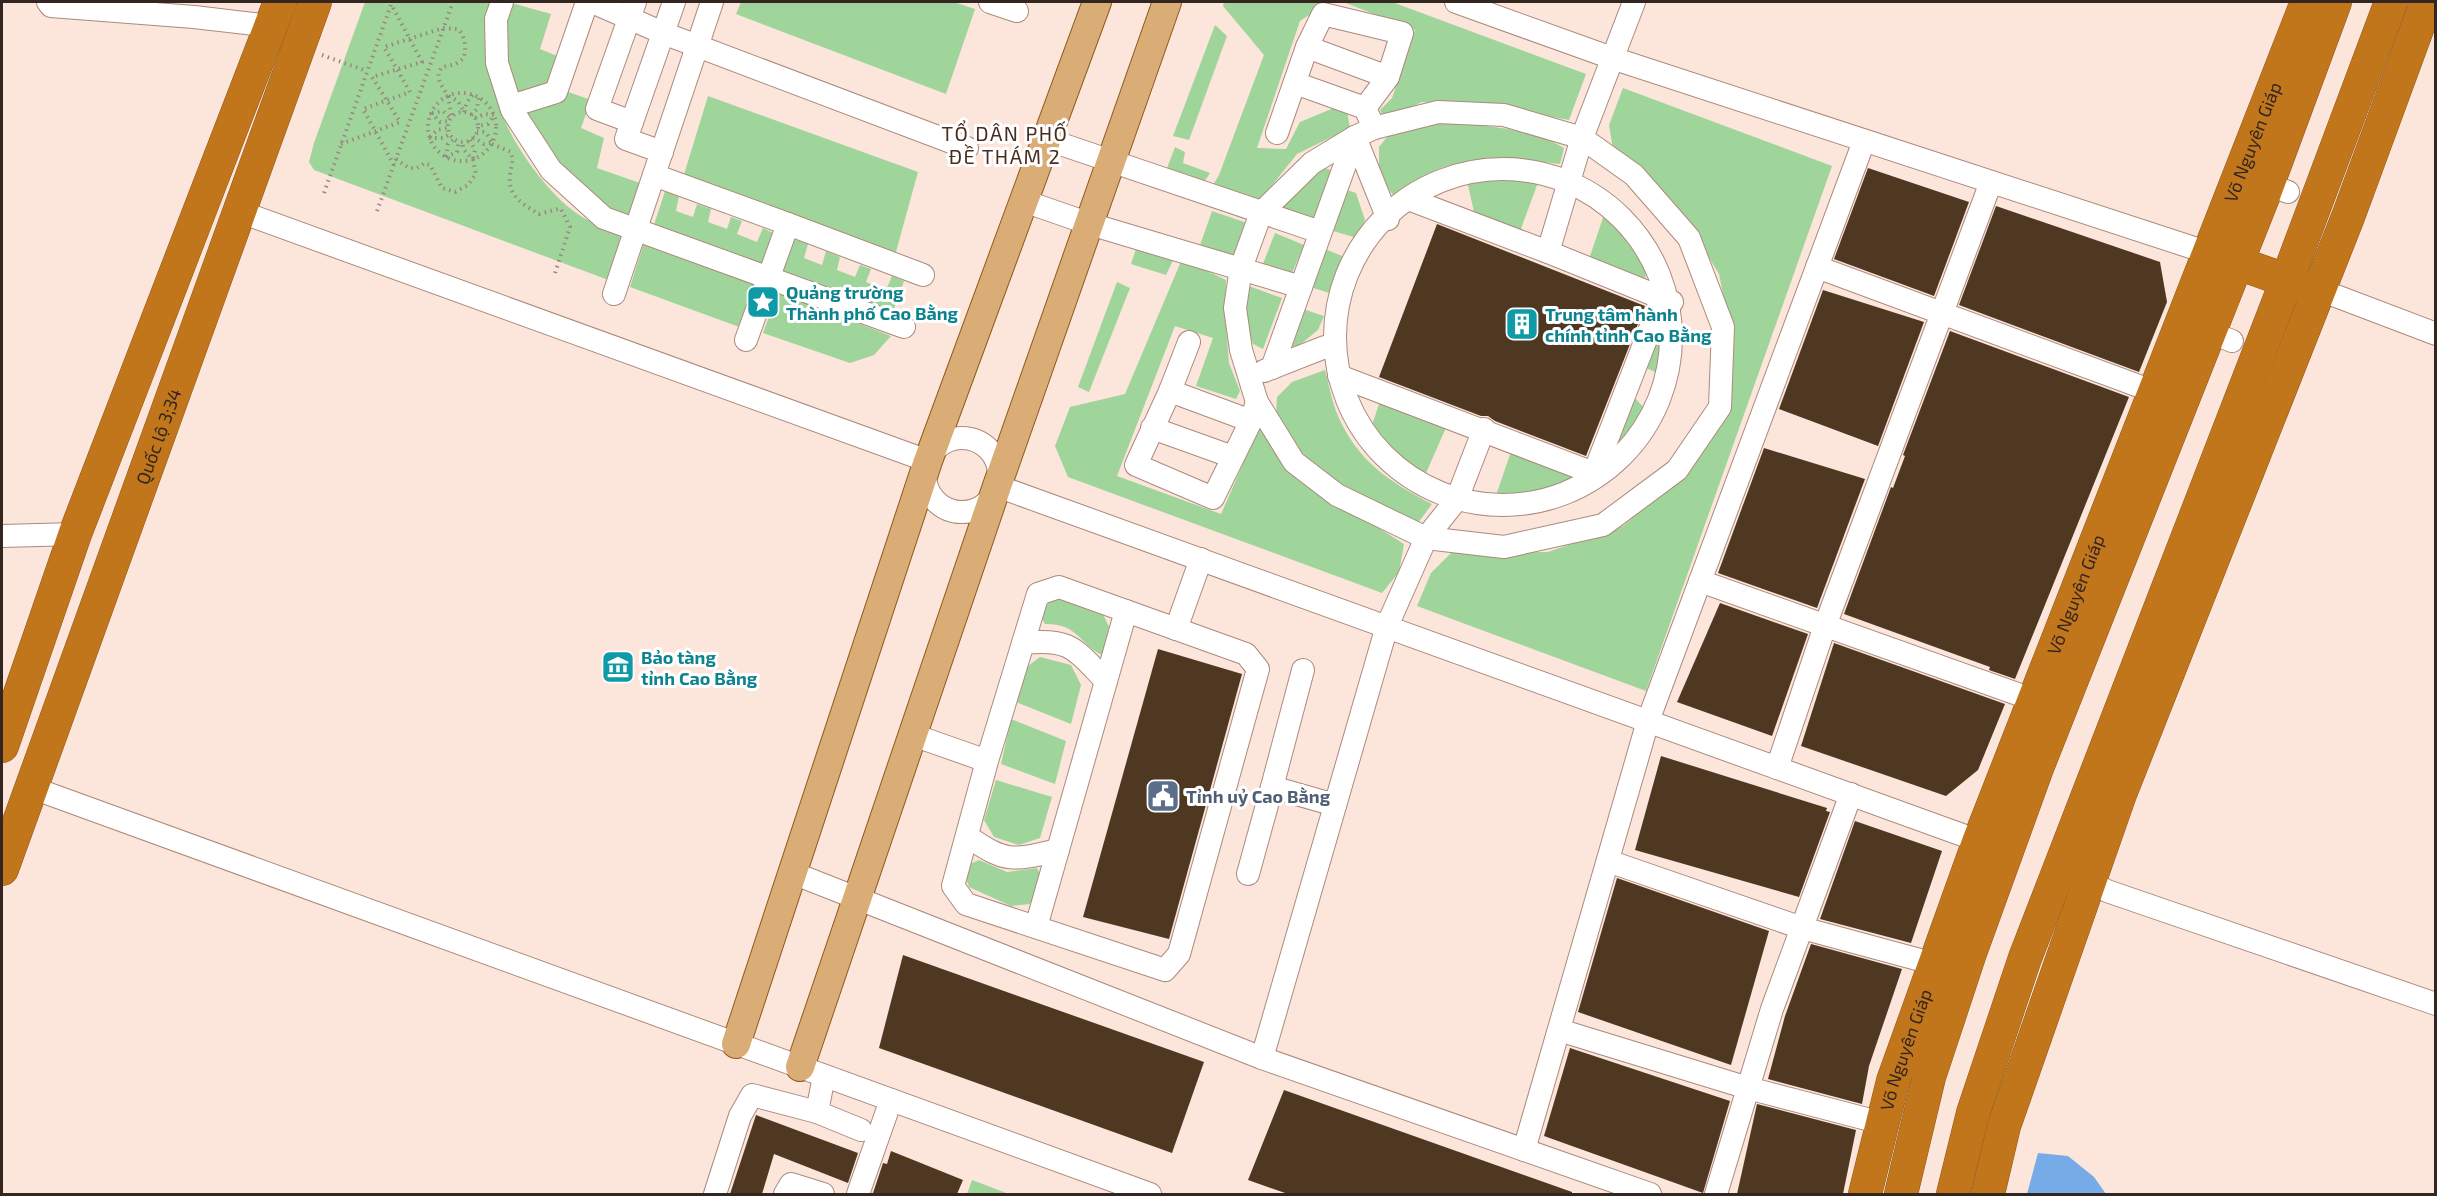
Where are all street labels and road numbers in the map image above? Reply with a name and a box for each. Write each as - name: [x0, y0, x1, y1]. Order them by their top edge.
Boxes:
- street label: Võ Nguyên Giáp: [2219, 79, 2286, 205]
- street label: Quốc lộ 3;34: [131, 385, 186, 487]
- street label: Võ Nguyên Giáp: [2042, 531, 2109, 658]
- street label: Võ Nguyên Giáp: [1875, 986, 1936, 1113]

